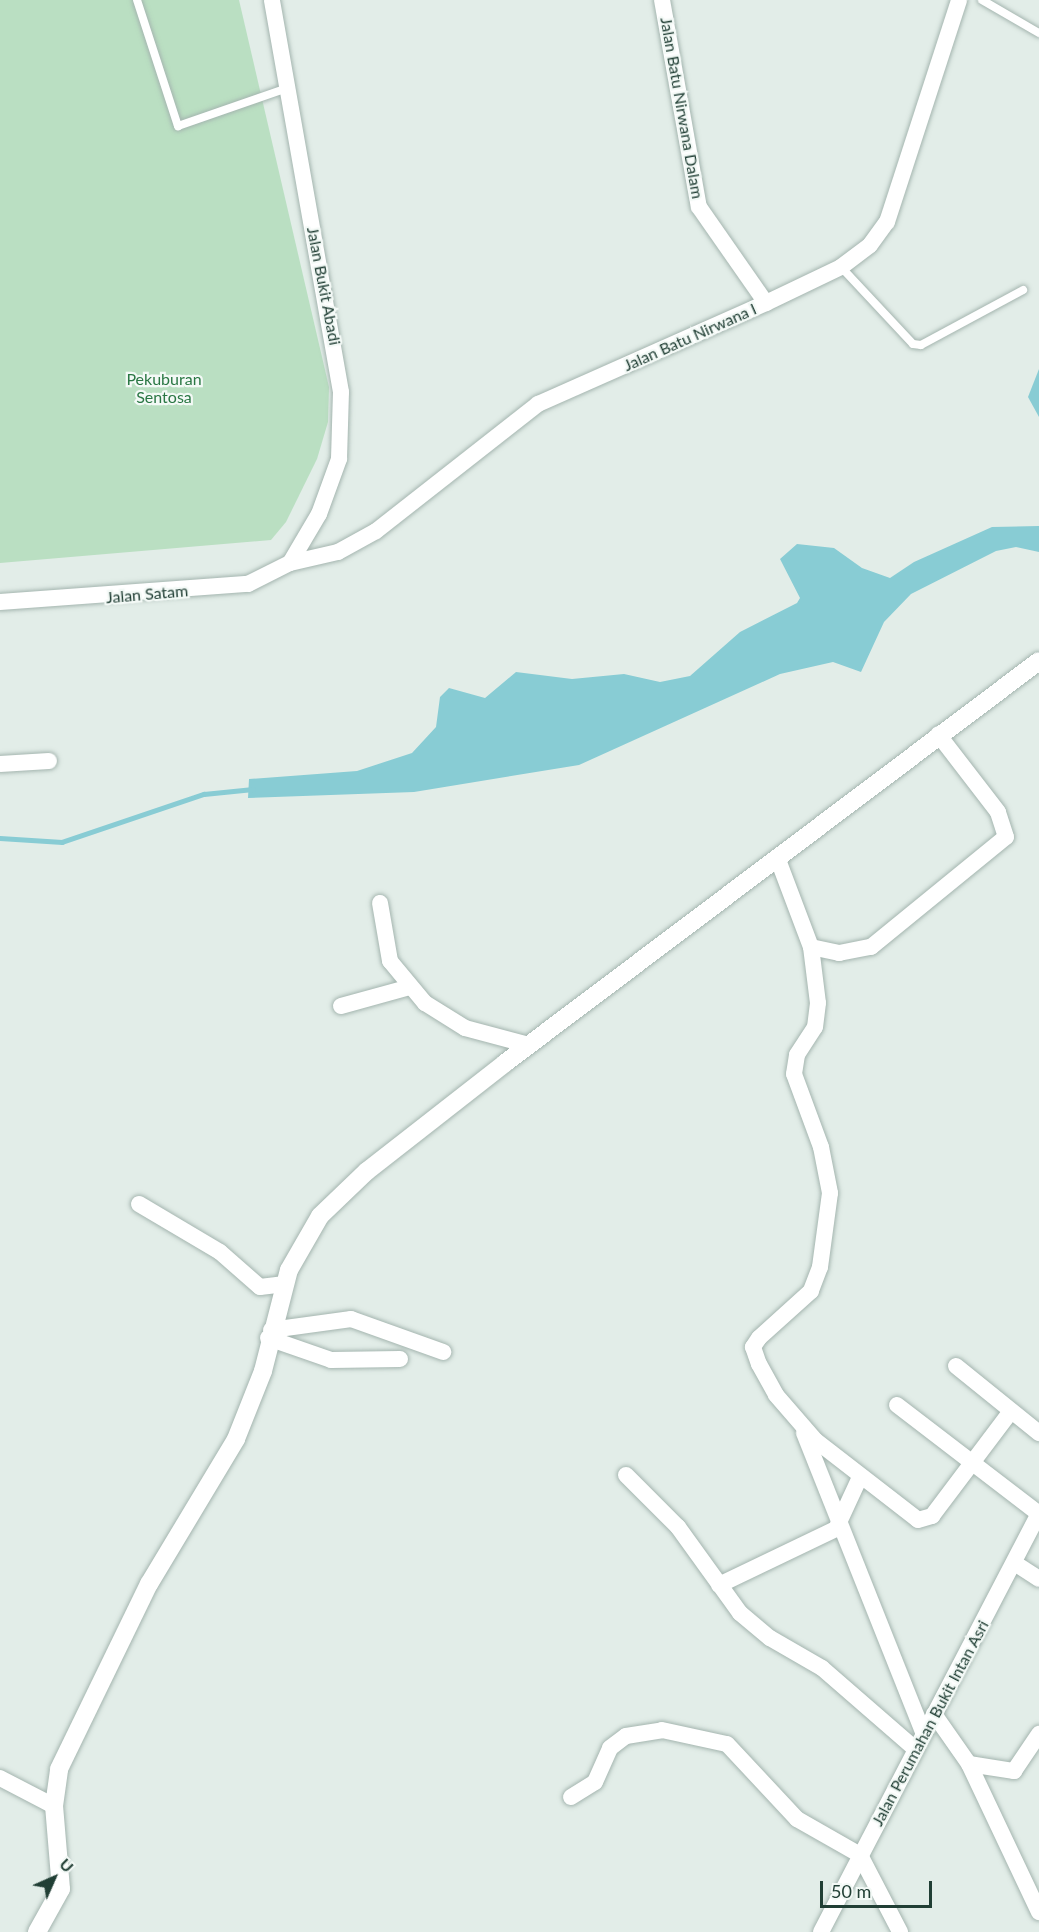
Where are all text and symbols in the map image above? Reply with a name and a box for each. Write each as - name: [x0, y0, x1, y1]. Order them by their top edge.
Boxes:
- street label: Jalan Batu Nirwana Dalam: [657, 16, 707, 200]
- street label: Jalan Bukit Abadi: [303, 225, 345, 347]
- street label: Jalan Batu Nirwana I: [621, 299, 759, 375]
- park label: Pekuburan Sentosa: [126, 369, 202, 407]
- street label: Jalan Satam: [105, 581, 189, 607]
- street label: Jalan Perumahan Bukit Intan Asri: [867, 1617, 993, 1829]
- north arrow: [24, 1848, 84, 1908]
- text: U: [56, 1854, 78, 1876]
- scale bar: [823, 1869, 936, 1907]
- text: 50 m: [831, 1880, 871, 1902]

